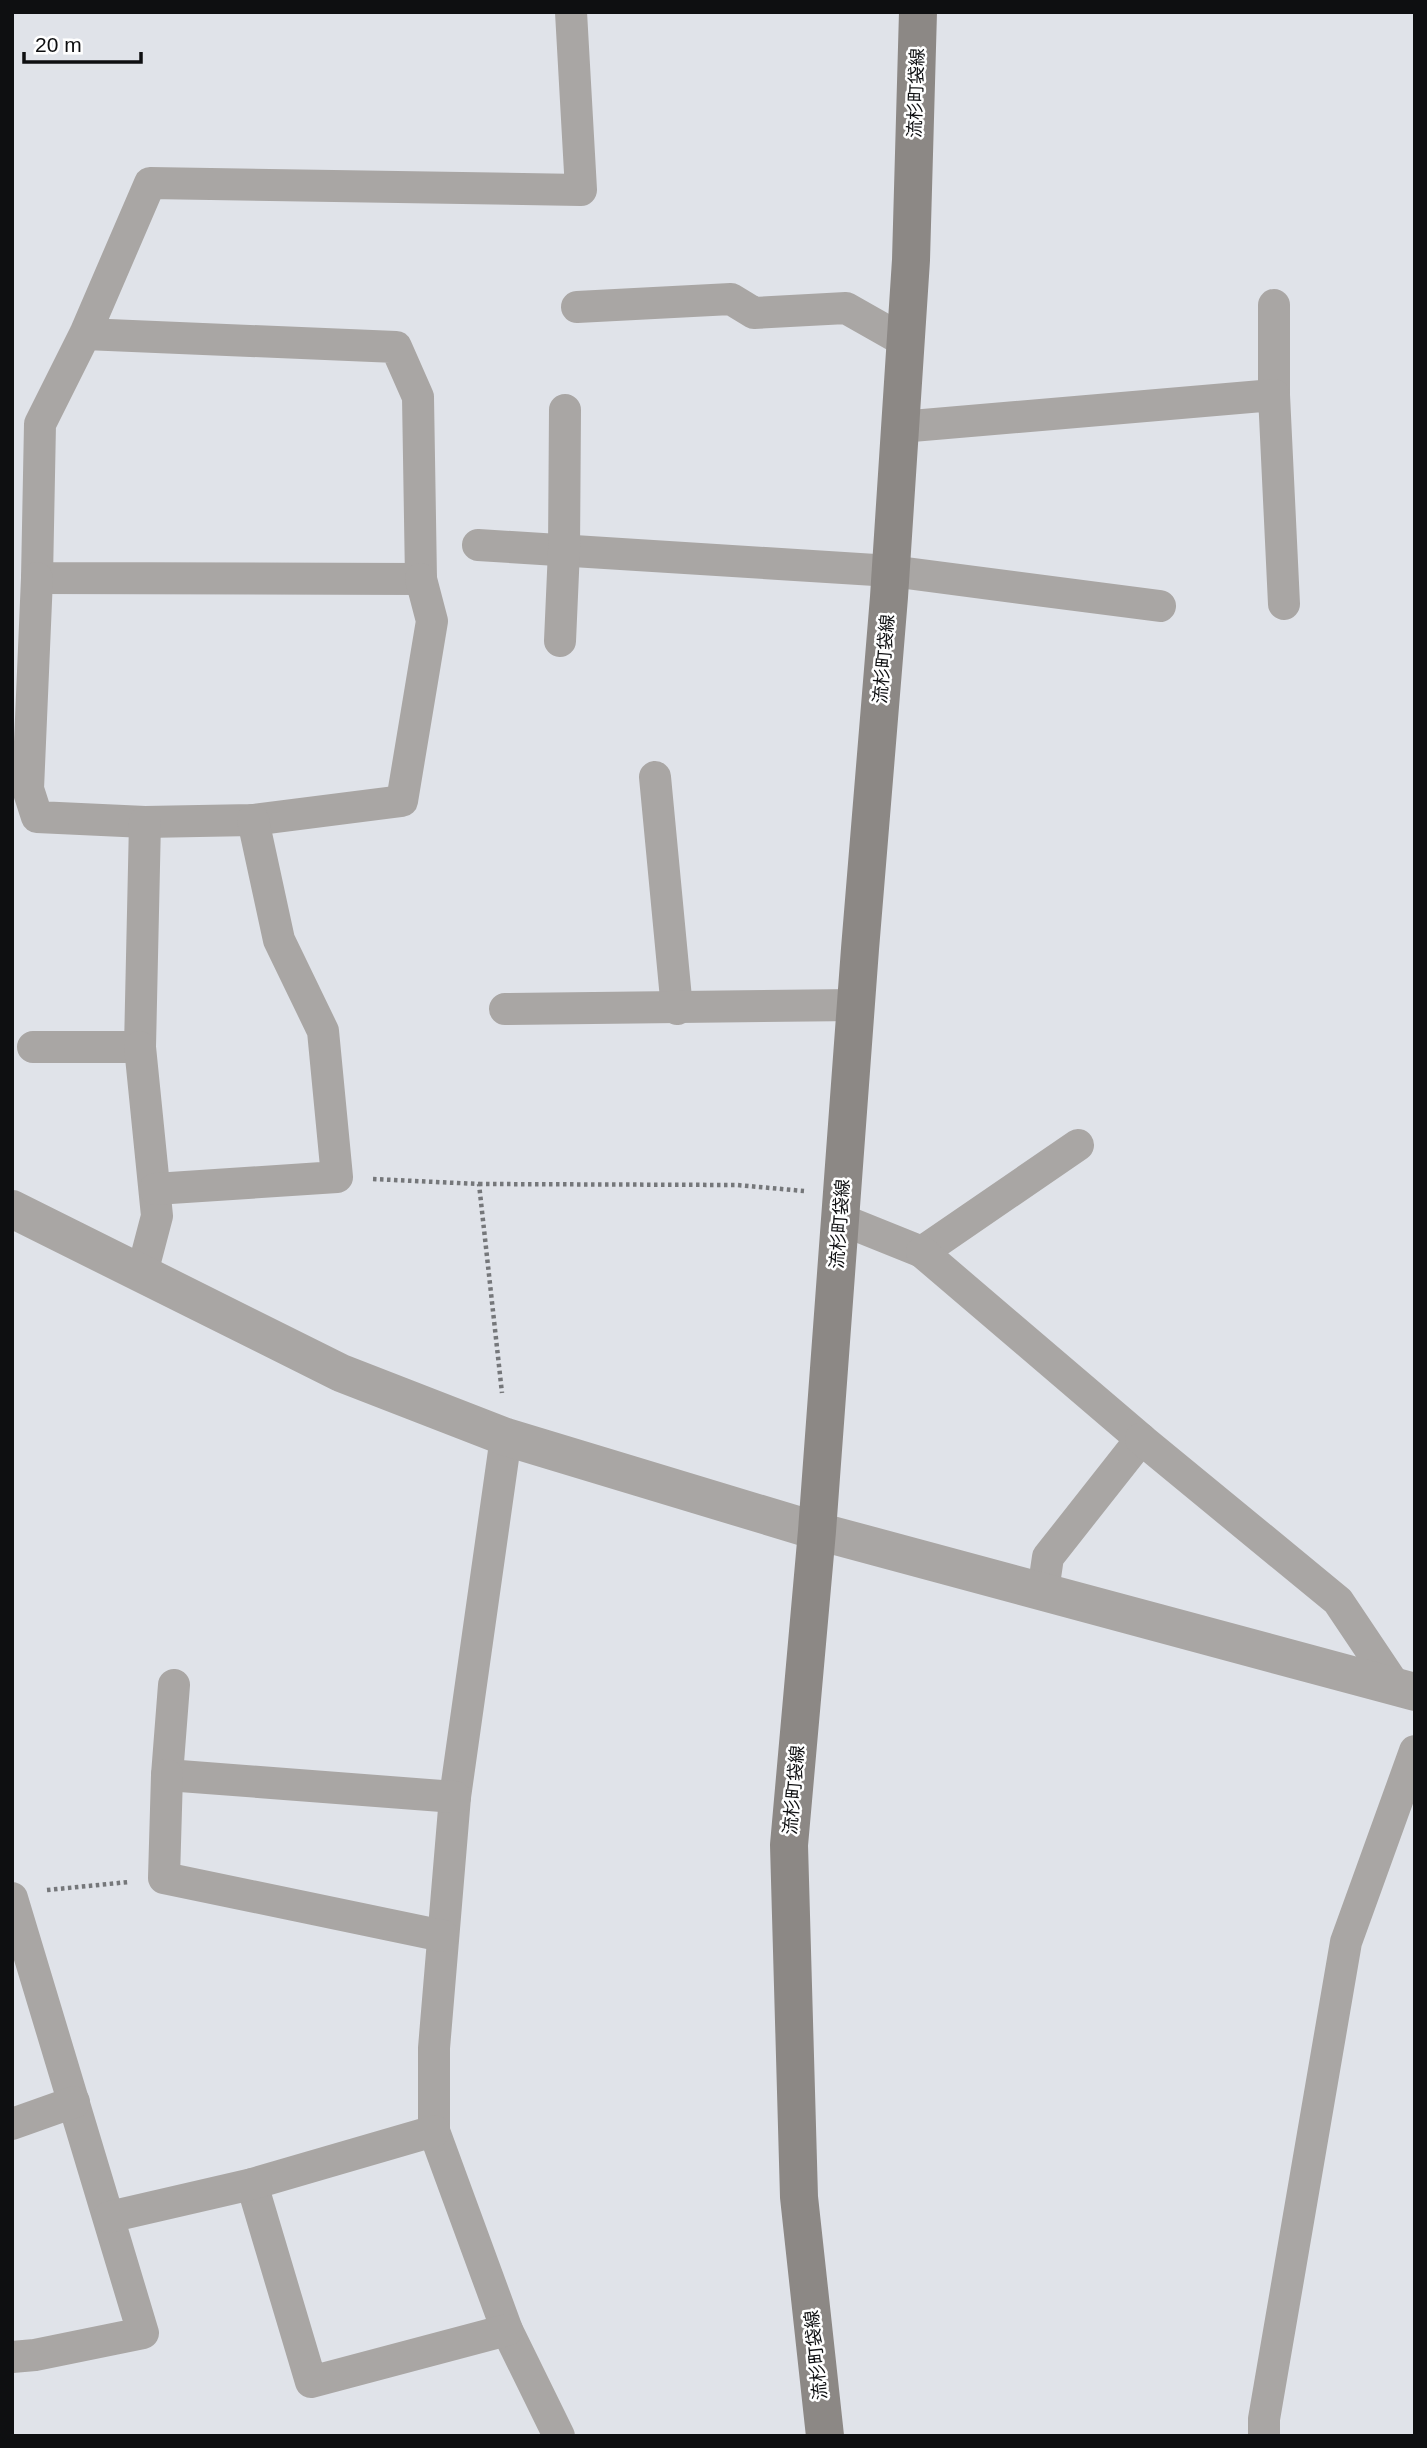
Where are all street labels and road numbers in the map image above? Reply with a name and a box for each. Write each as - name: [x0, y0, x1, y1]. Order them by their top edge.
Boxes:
- street label: 流杉町袋線: [904, 48, 928, 138]
- street label: 流杉町袋線: [870, 613, 898, 705]
- street label: 流杉町袋線: [827, 1178, 853, 1270]
- street label: 流杉町袋線: [780, 1744, 808, 1836]
- street label: 流杉町袋線: [801, 2309, 831, 2401]

